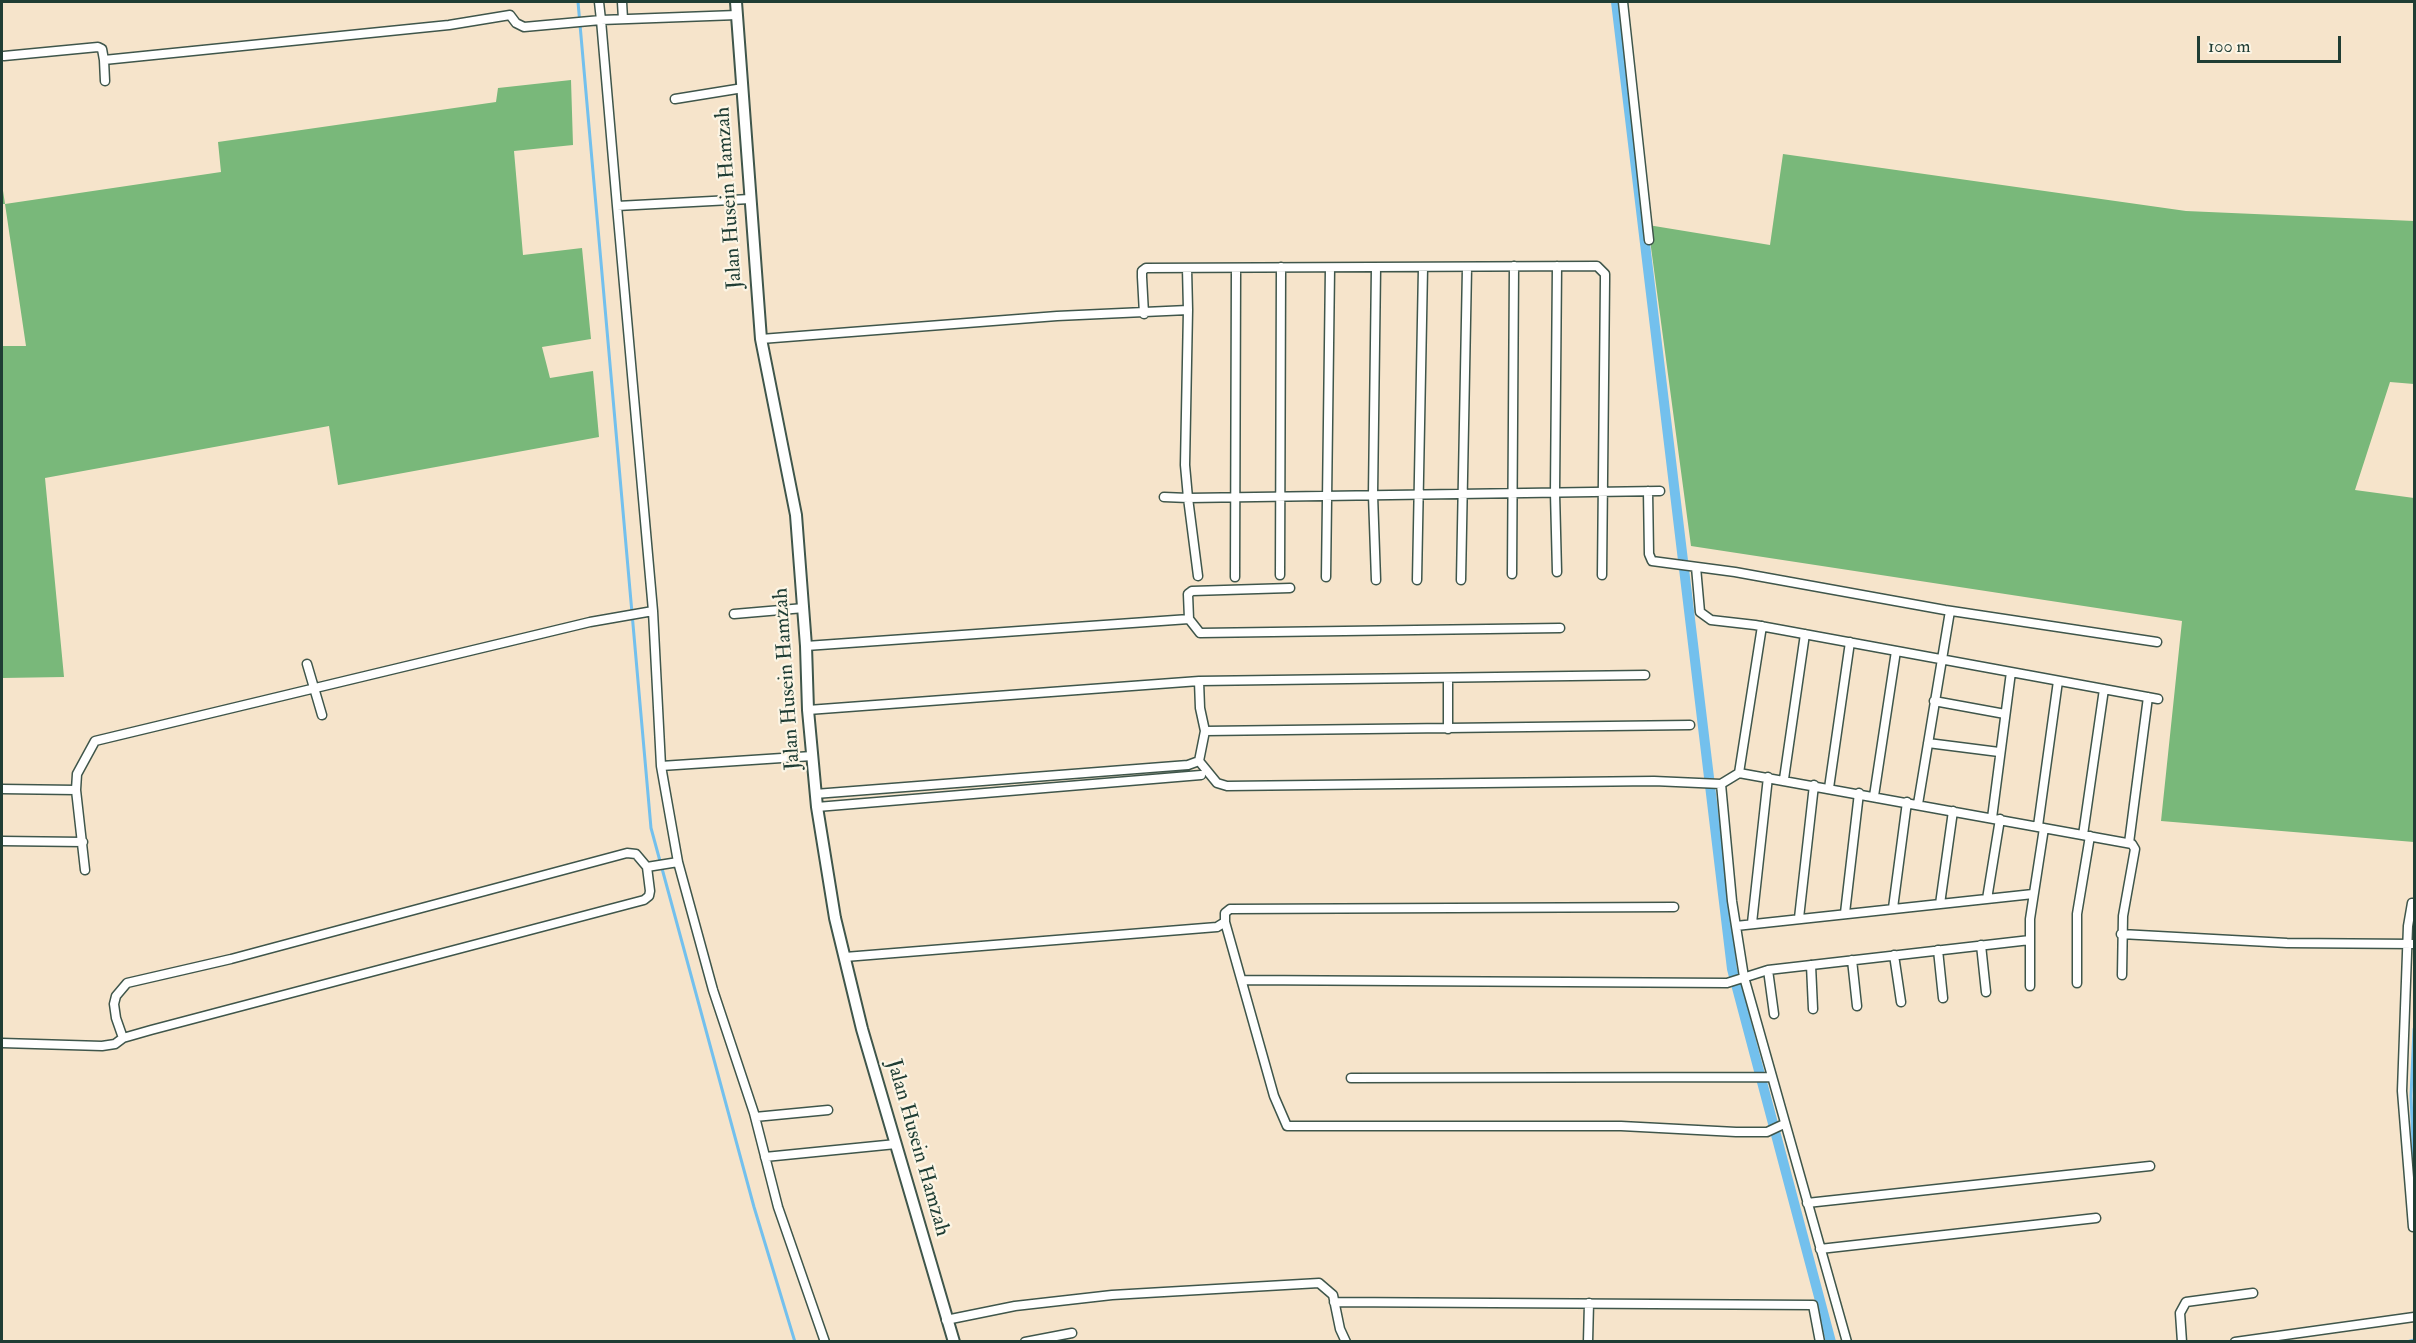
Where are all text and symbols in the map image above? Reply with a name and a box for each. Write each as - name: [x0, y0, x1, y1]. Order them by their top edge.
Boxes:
- scale bar: [2200, 24, 2344, 62]
- text: 100 m: [2208, 35, 2251, 58]
- street label: Jalan Husein Hamzah: [711, 106, 749, 290]
- street label: Jalan Husein Hamzah: [769, 587, 807, 771]
- street label: Jalan Husein Hamzah: [880, 1057, 954, 1239]

